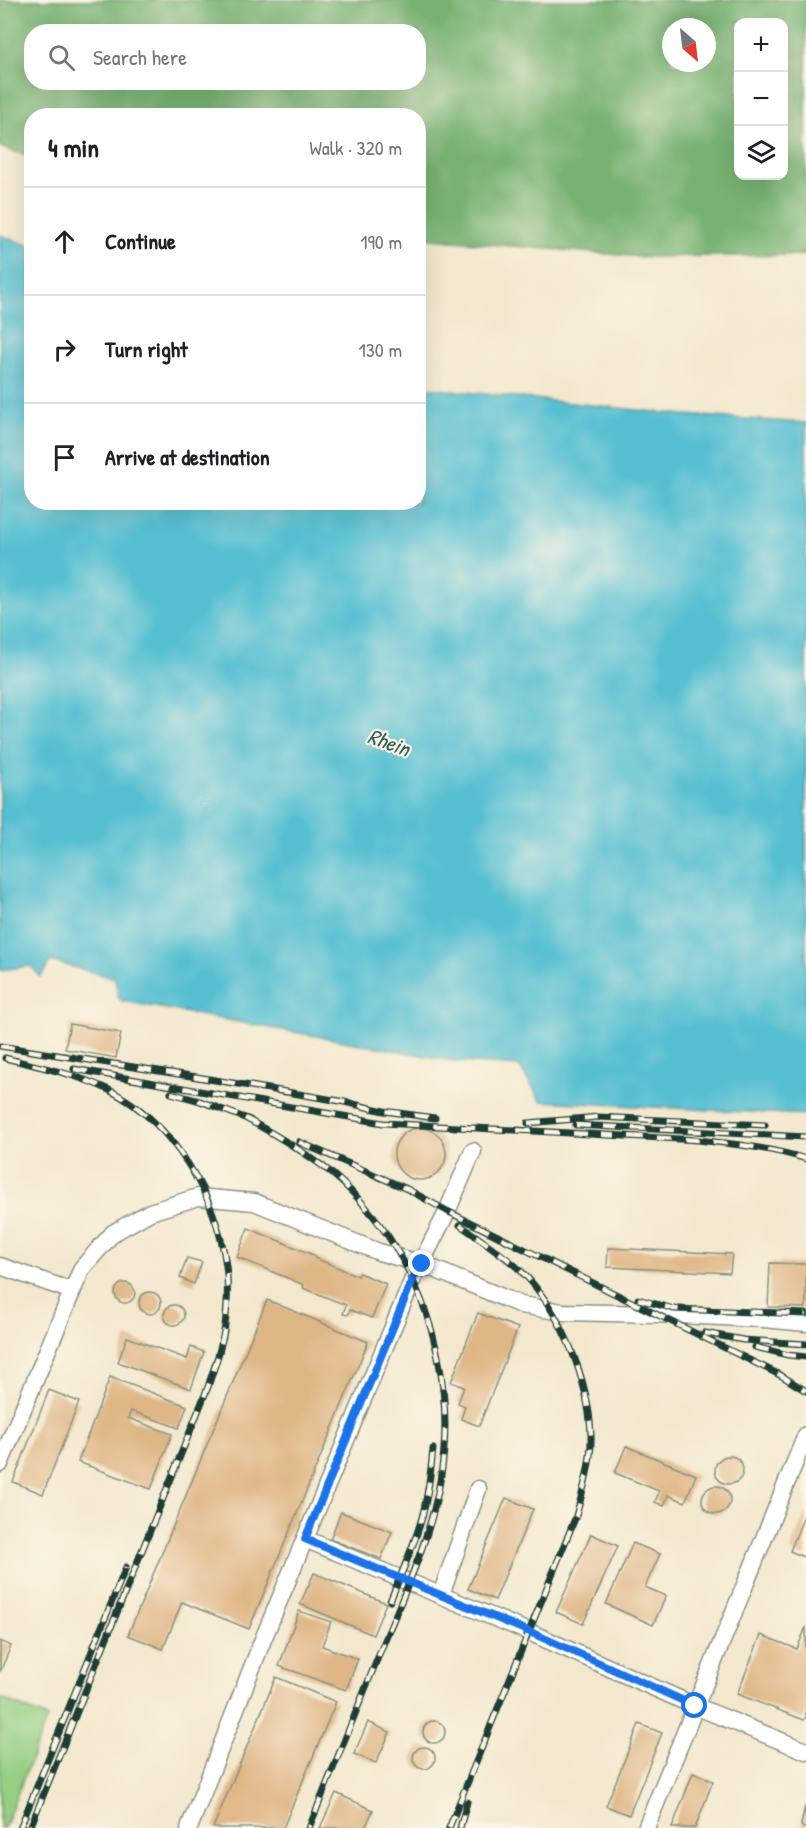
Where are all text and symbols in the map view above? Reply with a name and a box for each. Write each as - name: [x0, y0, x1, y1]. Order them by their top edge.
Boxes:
- north arrow: [662, 18, 716, 72]
- map controls: [734, 18, 788, 180]
- button: +: [734, 18, 788, 72]
- search box: [24, 24, 426, 90]
- icon: search: [45, 41, 78, 74]
- text: Search here: [93, 42, 187, 72]
- button: −: [734, 72, 788, 126]
- button: layers: [734, 126, 788, 180]
- text: 4 min: [48, 130, 99, 165]
- text: Walk · 320 m: [310, 134, 402, 161]
- icon: ahead: [48, 225, 81, 258]
- text: Continue: [105, 226, 176, 256]
- text: 190 m: [360, 228, 402, 255]
- icon: right: [48, 333, 81, 366]
- text: Turn right: [105, 334, 188, 364]
- text: 130 m: [359, 336, 402, 363]
- icon: arrive: [48, 441, 81, 474]
- text: Arrive at destination: [105, 442, 270, 472]
- water label: Rhein: [364, 721, 416, 764]
- route end: [408, 1250, 434, 1276]
- route start: [681, 1692, 707, 1718]

